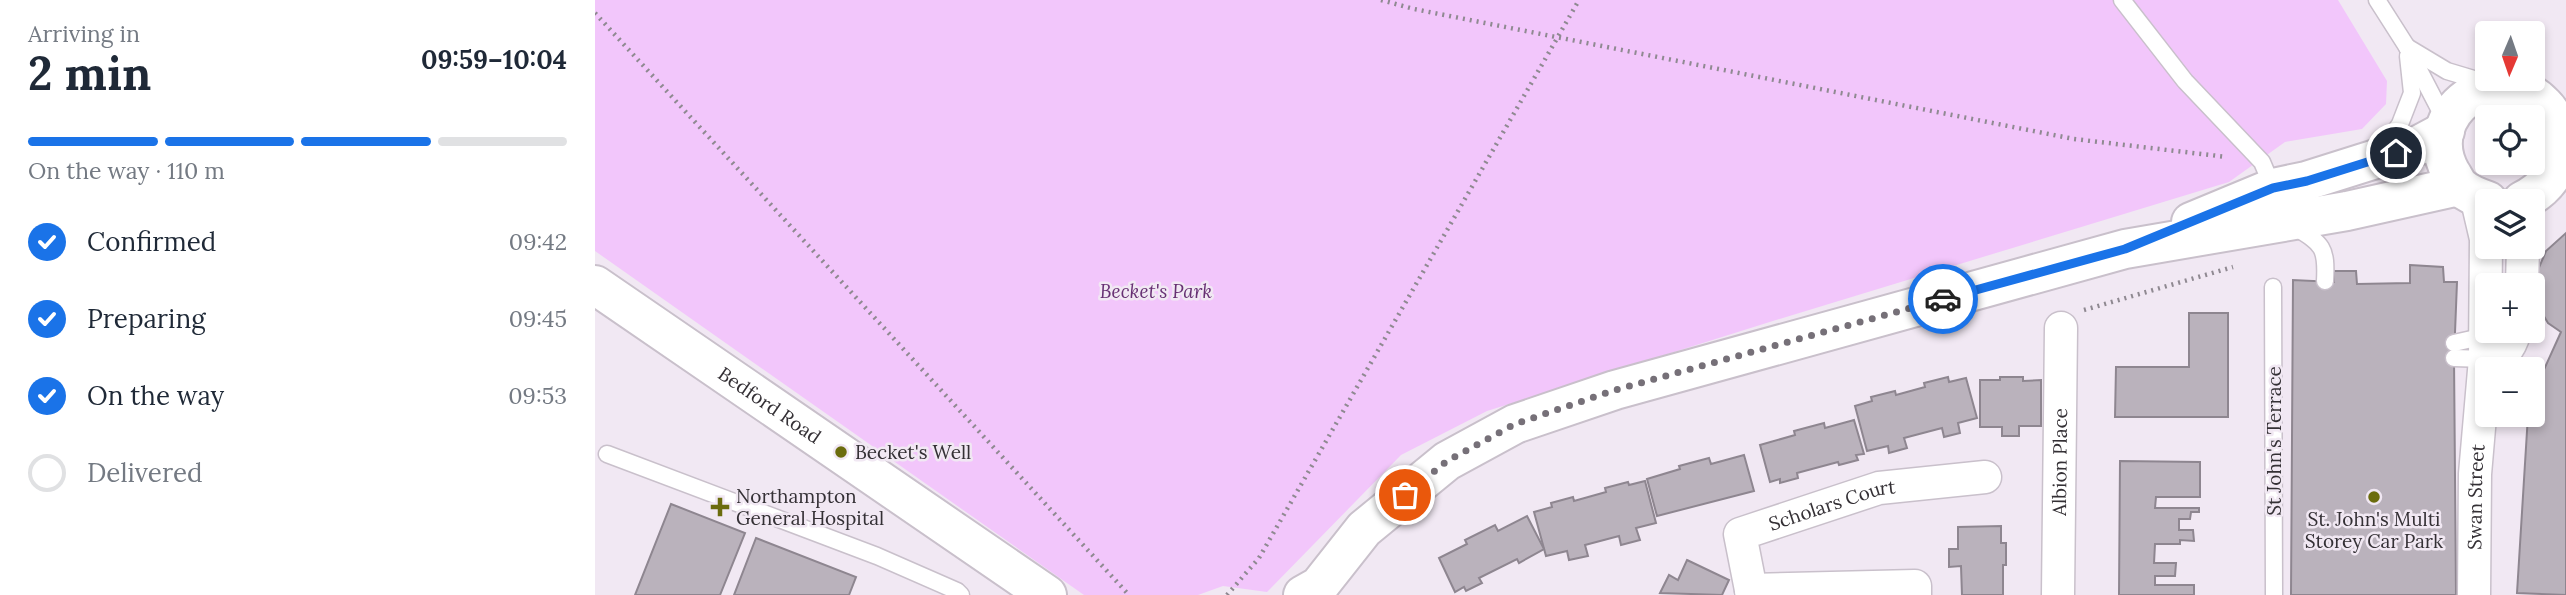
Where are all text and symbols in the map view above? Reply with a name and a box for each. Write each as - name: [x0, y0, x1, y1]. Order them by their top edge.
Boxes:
- text: Arriving in: [28, 19, 140, 48]
- north arrow: [2475, 21, 2545, 91]
- map controls: [2475, 21, 2545, 427]
- text: 09:59–10:04: [421, 43, 567, 76]
- text: 2 min: [28, 44, 151, 103]
- button: locate: [2475, 105, 2545, 175]
- pin: [2366, 123, 2426, 183]
- icon: home: [2377, 134, 2415, 172]
- text: On the way · 110 m: [28, 156, 225, 185]
- button: layers: [2475, 189, 2545, 259]
- icon: check: [28, 223, 66, 261]
- text: Confirmed: [87, 225, 216, 258]
- text: 09:42: [509, 227, 567, 256]
- courier: [1908, 264, 1978, 334]
- button: +: [2475, 273, 2545, 343]
- park label: Becket's Park: [1100, 279, 1212, 303]
- icon: car: [1924, 280, 1962, 318]
- icon: check: [28, 300, 66, 338]
- text: Preparing: [87, 302, 206, 335]
- text: 09:45: [509, 304, 567, 333]
- button: −: [2475, 357, 2545, 427]
- street label: Bedford Road: [714, 361, 826, 449]
- street label: St John's Terrace: [2262, 366, 2286, 516]
- icon: check: [28, 377, 66, 415]
- text: On the way: [87, 379, 224, 412]
- text: 09:53: [508, 381, 567, 410]
- street label: Albion Place: [2047, 408, 2072, 517]
- place label: Becket's Well: [855, 440, 971, 464]
- street label: Swan Street: [2462, 442, 2490, 550]
- marker: Becket's Well: [833, 444, 849, 460]
- text: Delivered: [87, 456, 203, 489]
- pin: [1375, 465, 1435, 525]
- street label: Scholars Court: [1766, 474, 1897, 536]
- icon: bag: [1386, 476, 1424, 514]
- place label: Northampton General Hospital: [736, 484, 884, 530]
- marker: St. John's Multi Storey Car Park: [2366, 489, 2382, 505]
- marker: Northampton General Hospital: [710, 497, 730, 517]
- place label: St. John's Multi Storey Car Park: [2305, 507, 2444, 553]

